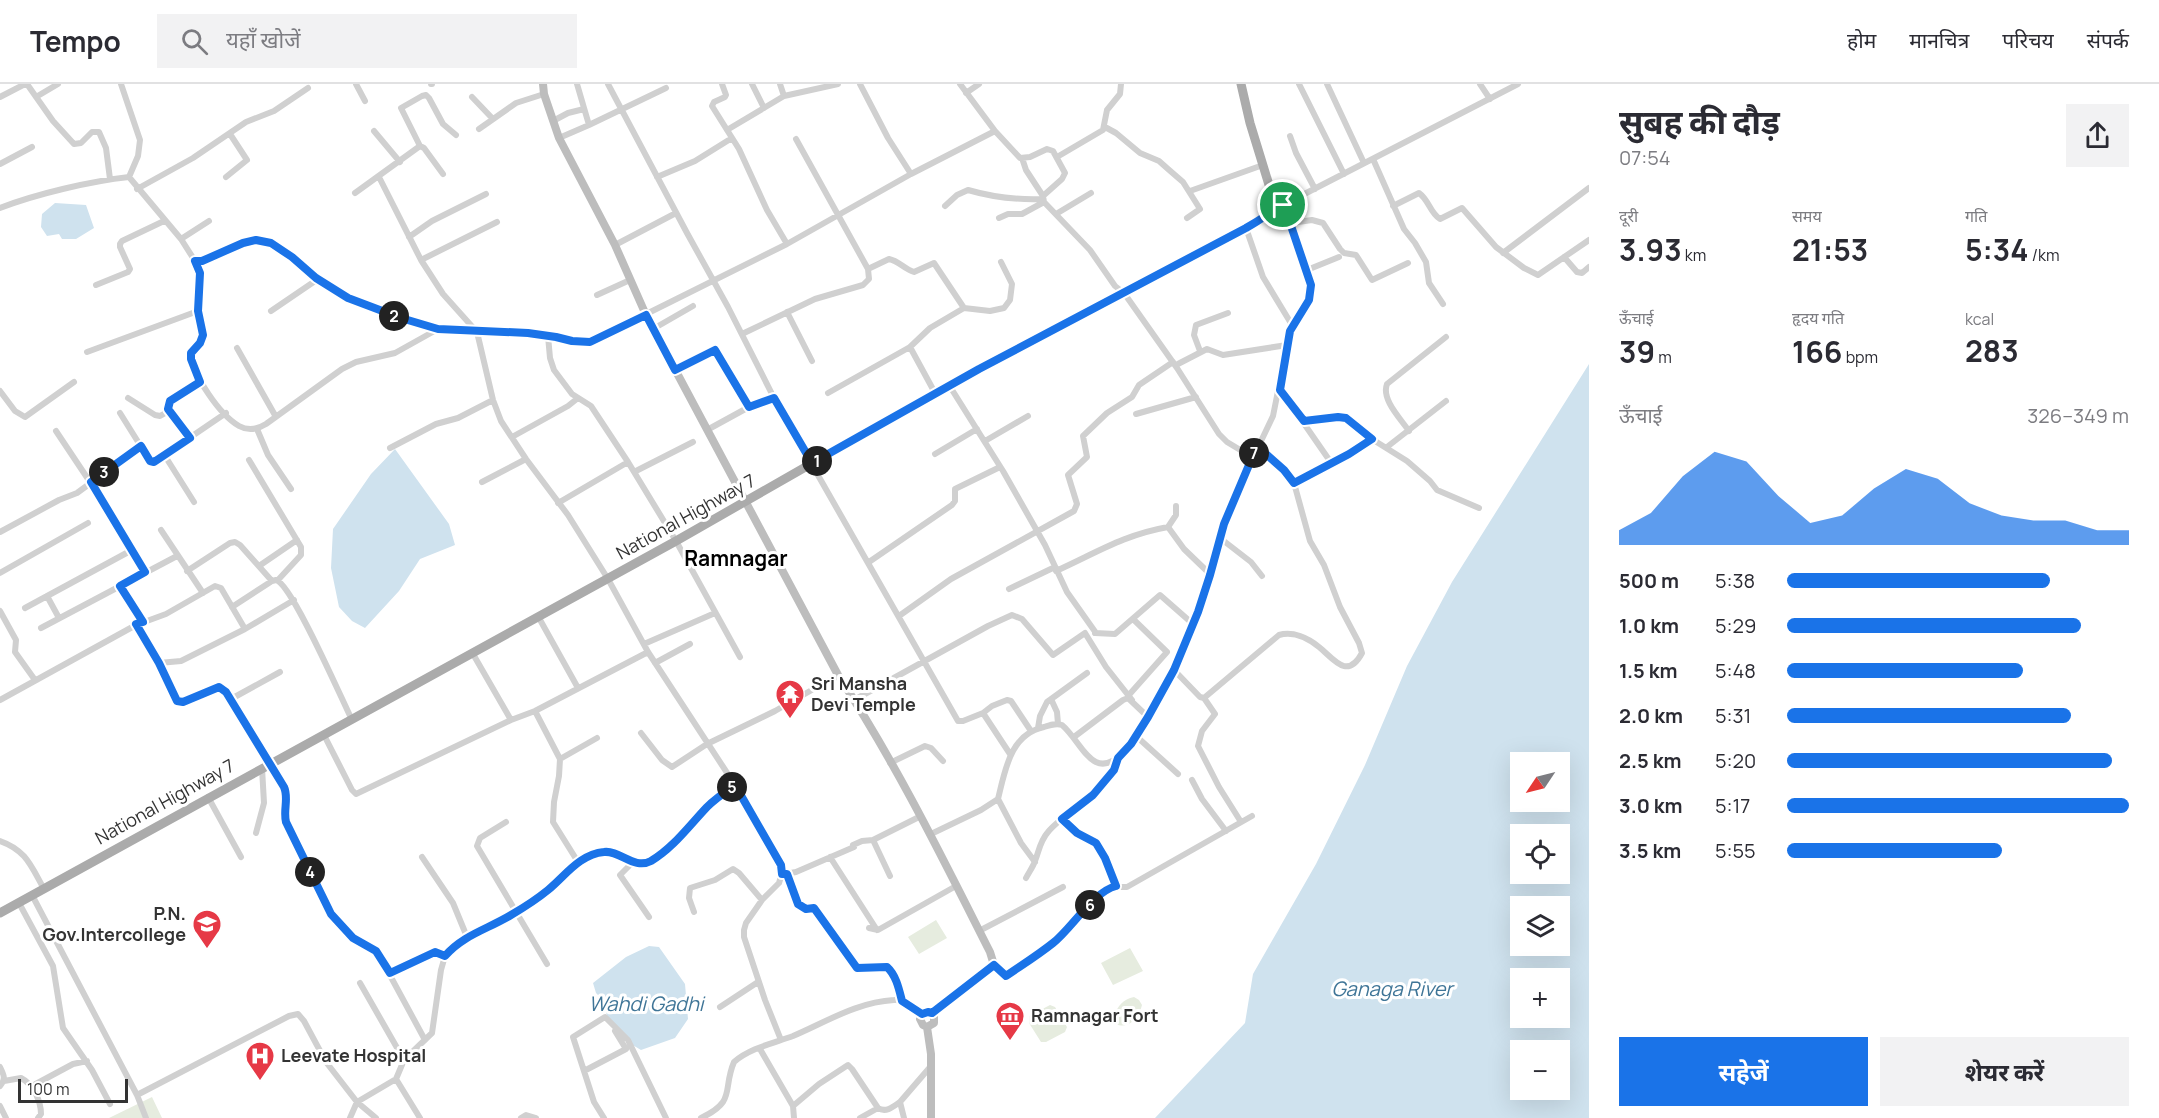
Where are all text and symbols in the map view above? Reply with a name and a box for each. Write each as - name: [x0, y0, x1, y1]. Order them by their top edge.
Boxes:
- search box: [157, 14, 577, 68]
- text: Tempo: [30, 22, 121, 60]
- icon: search: [178, 25, 211, 58]
- text: यहाँ खोजें: [226, 25, 300, 55]
- text: होम: [1847, 26, 1876, 54]
- text: मानचित्र: [1909, 26, 1969, 54]
- text: परिचय: [2002, 26, 2054, 54]
- text: संपर्क: [2087, 26, 2129, 54]
- text: सुबह की दौड़: [1619, 99, 1780, 144]
- button: share: [2066, 104, 2129, 167]
- text: 07:54: [1619, 144, 1671, 171]
- pin: [1257, 179, 1308, 230]
- icon: arrive: [1266, 188, 1299, 221]
- text: दूरी: [1619, 205, 1638, 227]
- text: समय: [1792, 205, 1822, 227]
- text: गति: [1965, 205, 1987, 227]
- text: 3.93: [1619, 229, 1682, 270]
- text: 21:53: [1792, 229, 1868, 270]
- text: 5:34: [1965, 229, 2029, 270]
- text: km: [1682, 244, 1706, 266]
- text: /km: [2029, 244, 2059, 266]
- pin: 2: [379, 301, 409, 331]
- text: 2: [389, 305, 399, 327]
- text: ऊँचाई: [1619, 307, 1654, 329]
- text: हृदय गति: [1792, 307, 1844, 329]
- text: kcal: [1965, 308, 1994, 330]
- text: 283: [1965, 330, 2019, 371]
- text: 39: [1619, 331, 1655, 372]
- text: 166: [1792, 331, 1842, 372]
- text: m: [1655, 346, 1672, 368]
- text: bpm: [1842, 346, 1878, 368]
- text: ऊँचाई: [1619, 402, 1662, 429]
- text: 326–349 m: [2027, 402, 2129, 429]
- pin: 7: [1239, 438, 1269, 468]
- text: 7: [1250, 442, 1258, 464]
- pin: 1: [802, 446, 832, 476]
- text: 1: [813, 450, 821, 472]
- pin: 3: [89, 457, 119, 487]
- text: 3: [99, 461, 109, 483]
- street label: National Highway 7: [612, 468, 759, 564]
- district label: Ramnagar: [684, 544, 788, 572]
- text: 500 m: [1619, 567, 1679, 594]
- text: 5:38: [1715, 567, 1755, 594]
- text: 1.0 km: [1619, 612, 1679, 639]
- text: 5:29: [1715, 612, 1756, 639]
- text: 1.5 km: [1619, 657, 1678, 684]
- text: 5:48: [1715, 657, 1756, 684]
- place label: Sri Mansha Devi Temple: [811, 671, 916, 716]
- temple icon: Sri Mansha Devi Temple: [774, 678, 806, 720]
- text: 2.0 km: [1619, 702, 1683, 729]
- text: 5:31: [1715, 702, 1751, 729]
- text: 2.5 km: [1619, 747, 1681, 774]
- text: 5:20: [1715, 747, 1756, 774]
- north arrow: [1510, 752, 1570, 812]
- map controls: [1510, 752, 1570, 1100]
- street label: National Highway 7: [91, 753, 238, 849]
- pin: 5: [717, 772, 747, 802]
- text: 5: [727, 776, 737, 798]
- text: 3.0 km: [1619, 792, 1683, 819]
- text: 5:17: [1715, 792, 1750, 819]
- button: locate: [1510, 824, 1570, 884]
- text: 3.5 km: [1619, 837, 1681, 864]
- text: 5:55: [1715, 837, 1756, 864]
- pin: 4: [295, 857, 325, 887]
- text: 4: [305, 861, 315, 883]
- pin: 6: [1075, 890, 1105, 920]
- text: 6: [1085, 894, 1095, 916]
- button: layers: [1510, 896, 1570, 956]
- place label: P.N. Gov.Intercollege: [43, 901, 186, 946]
- school or university icon: P.N. Gov.Intercollege: [191, 908, 223, 950]
- button: +: [1510, 968, 1570, 1028]
- water label: Ganaga River: [1331, 975, 1455, 1002]
- water label: Wahdi Gadhi: [589, 990, 706, 1017]
- museum icon: Ramnagar Fort: [994, 1000, 1026, 1042]
- place label: Ramnagar Fort: [1031, 1003, 1159, 1027]
- button: सहेजें: [1619, 1037, 1868, 1106]
- button: शेयर करें: [1880, 1037, 2129, 1106]
- hospital icon: Leevate Hospital: [244, 1040, 276, 1082]
- button: −: [1510, 1040, 1570, 1100]
- place label: Leevate Hospital: [281, 1043, 426, 1067]
- scale bar: [18, 1076, 128, 1104]
- text: 100 m: [27, 1078, 70, 1100]

